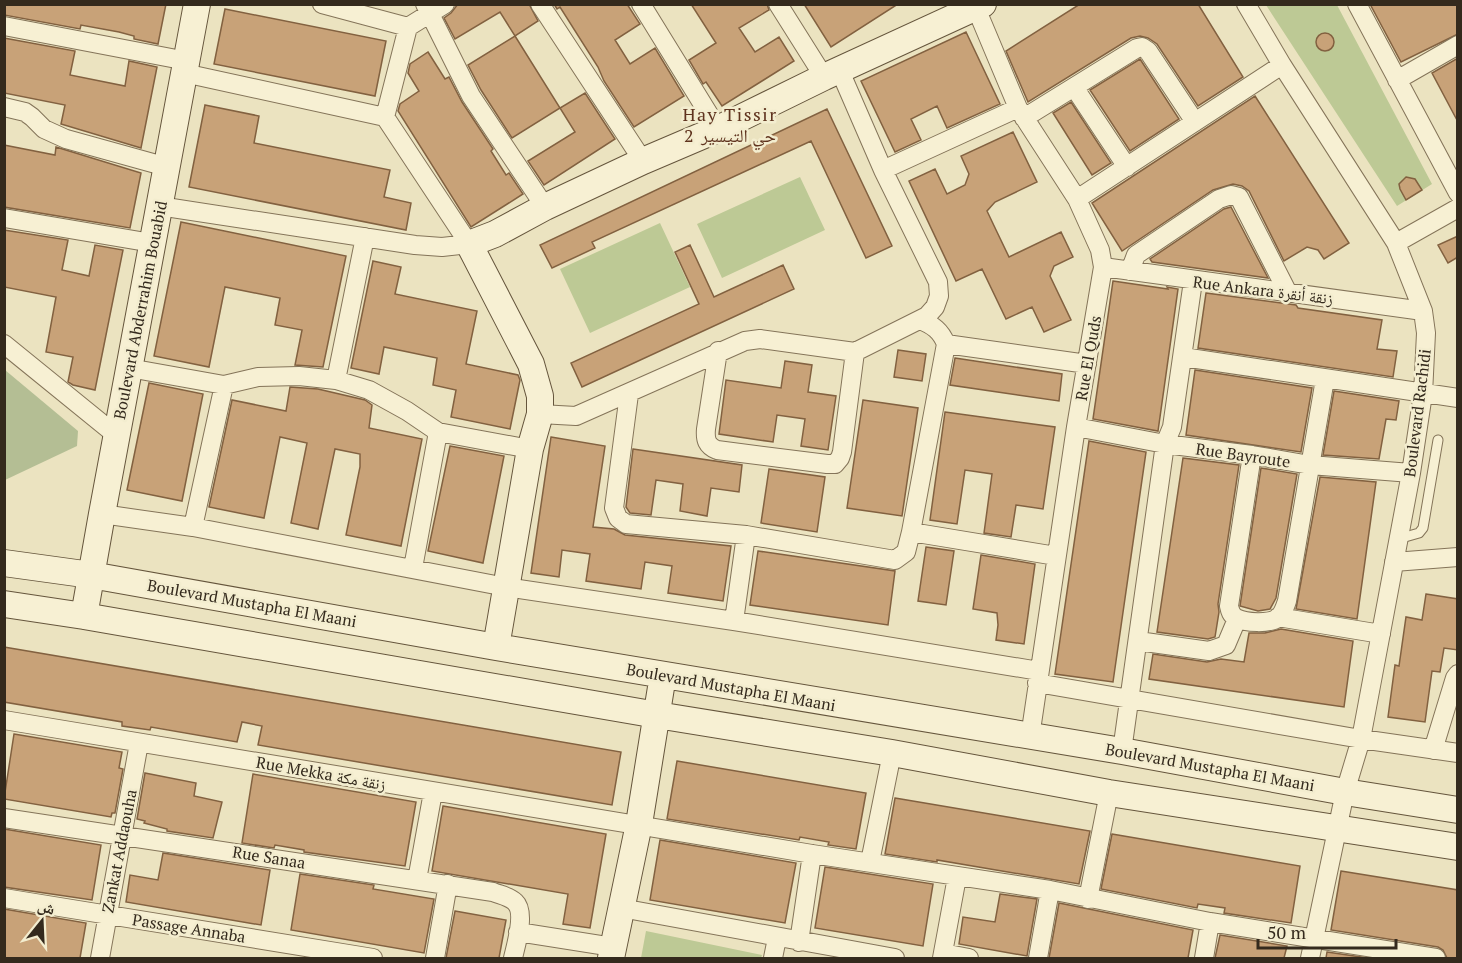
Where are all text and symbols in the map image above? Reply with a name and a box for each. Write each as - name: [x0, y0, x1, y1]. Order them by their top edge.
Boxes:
- district label: Hay Tissir 2 حي التيسير: [682, 102, 778, 151]
- street label: Boulevard Abderrahim Bouabid: [108, 199, 172, 421]
- street label: Rue Ankara زنقة أنقرة: [1192, 270, 1334, 310]
- street label: Rue El Quds: [1070, 314, 1106, 402]
- street label: Boulevard Rachidi: [1398, 347, 1436, 478]
- street label: Rue Bayroute: [1194, 437, 1292, 473]
- street label: Boulevard Mustapha El Maani: [146, 574, 359, 632]
- street label: Boulevard Mustapha El Maani: [625, 658, 838, 716]
- street label: Boulevard Mustapha El Maani: [1104, 738, 1317, 796]
- street label: Rue Mekka زنقة مكة: [254, 751, 388, 795]
- street label: Zankat Addaouha: [96, 787, 142, 915]
- street label: Rue Sanaa: [231, 840, 307, 874]
- north arrow: [12, 891, 72, 951]
- text: ش: [35, 894, 58, 920]
- street label: Passage Annaba: [131, 908, 247, 948]
- scale bar: [1258, 912, 1396, 950]
- text: 50 m: [1267, 920, 1307, 944]

